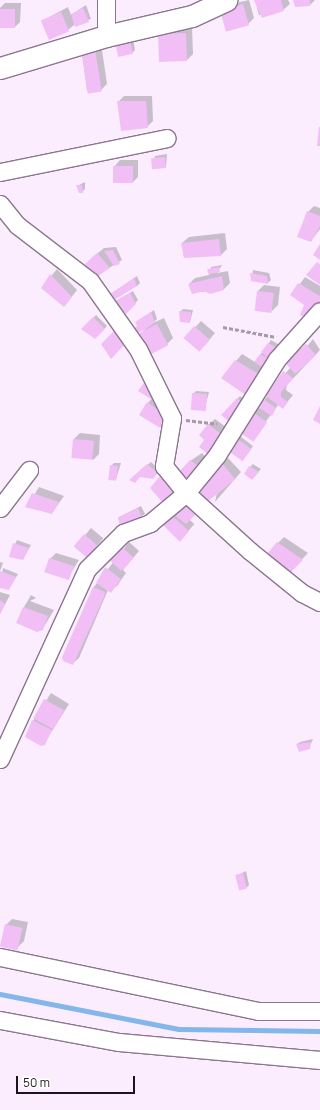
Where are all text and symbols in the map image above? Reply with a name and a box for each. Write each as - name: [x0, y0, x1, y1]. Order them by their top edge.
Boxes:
- scale bar: [18, 1068, 137, 1094]
- text: 50 m: [23, 1074, 50, 1091]

